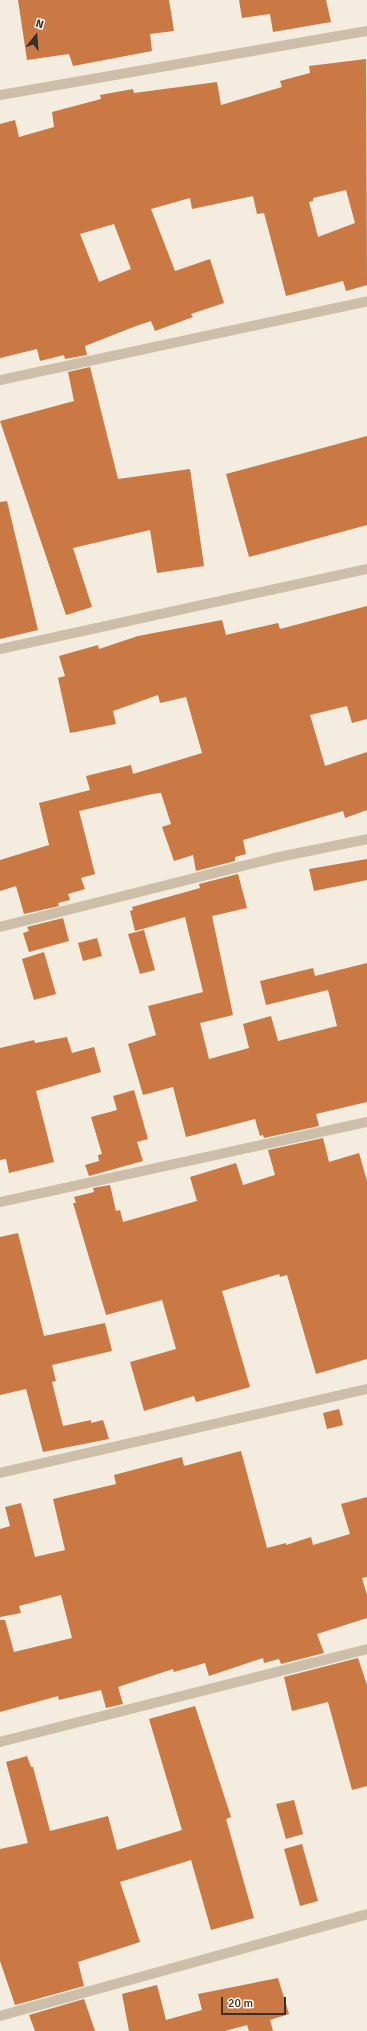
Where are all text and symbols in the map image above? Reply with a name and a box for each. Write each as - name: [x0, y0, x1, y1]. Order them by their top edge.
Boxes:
- north arrow: [16, 16, 56, 56]
- text: N: [34, 17, 45, 31]
- scale bar: [223, 1989, 288, 2015]
- text: 20 m: [228, 1996, 253, 2011]

